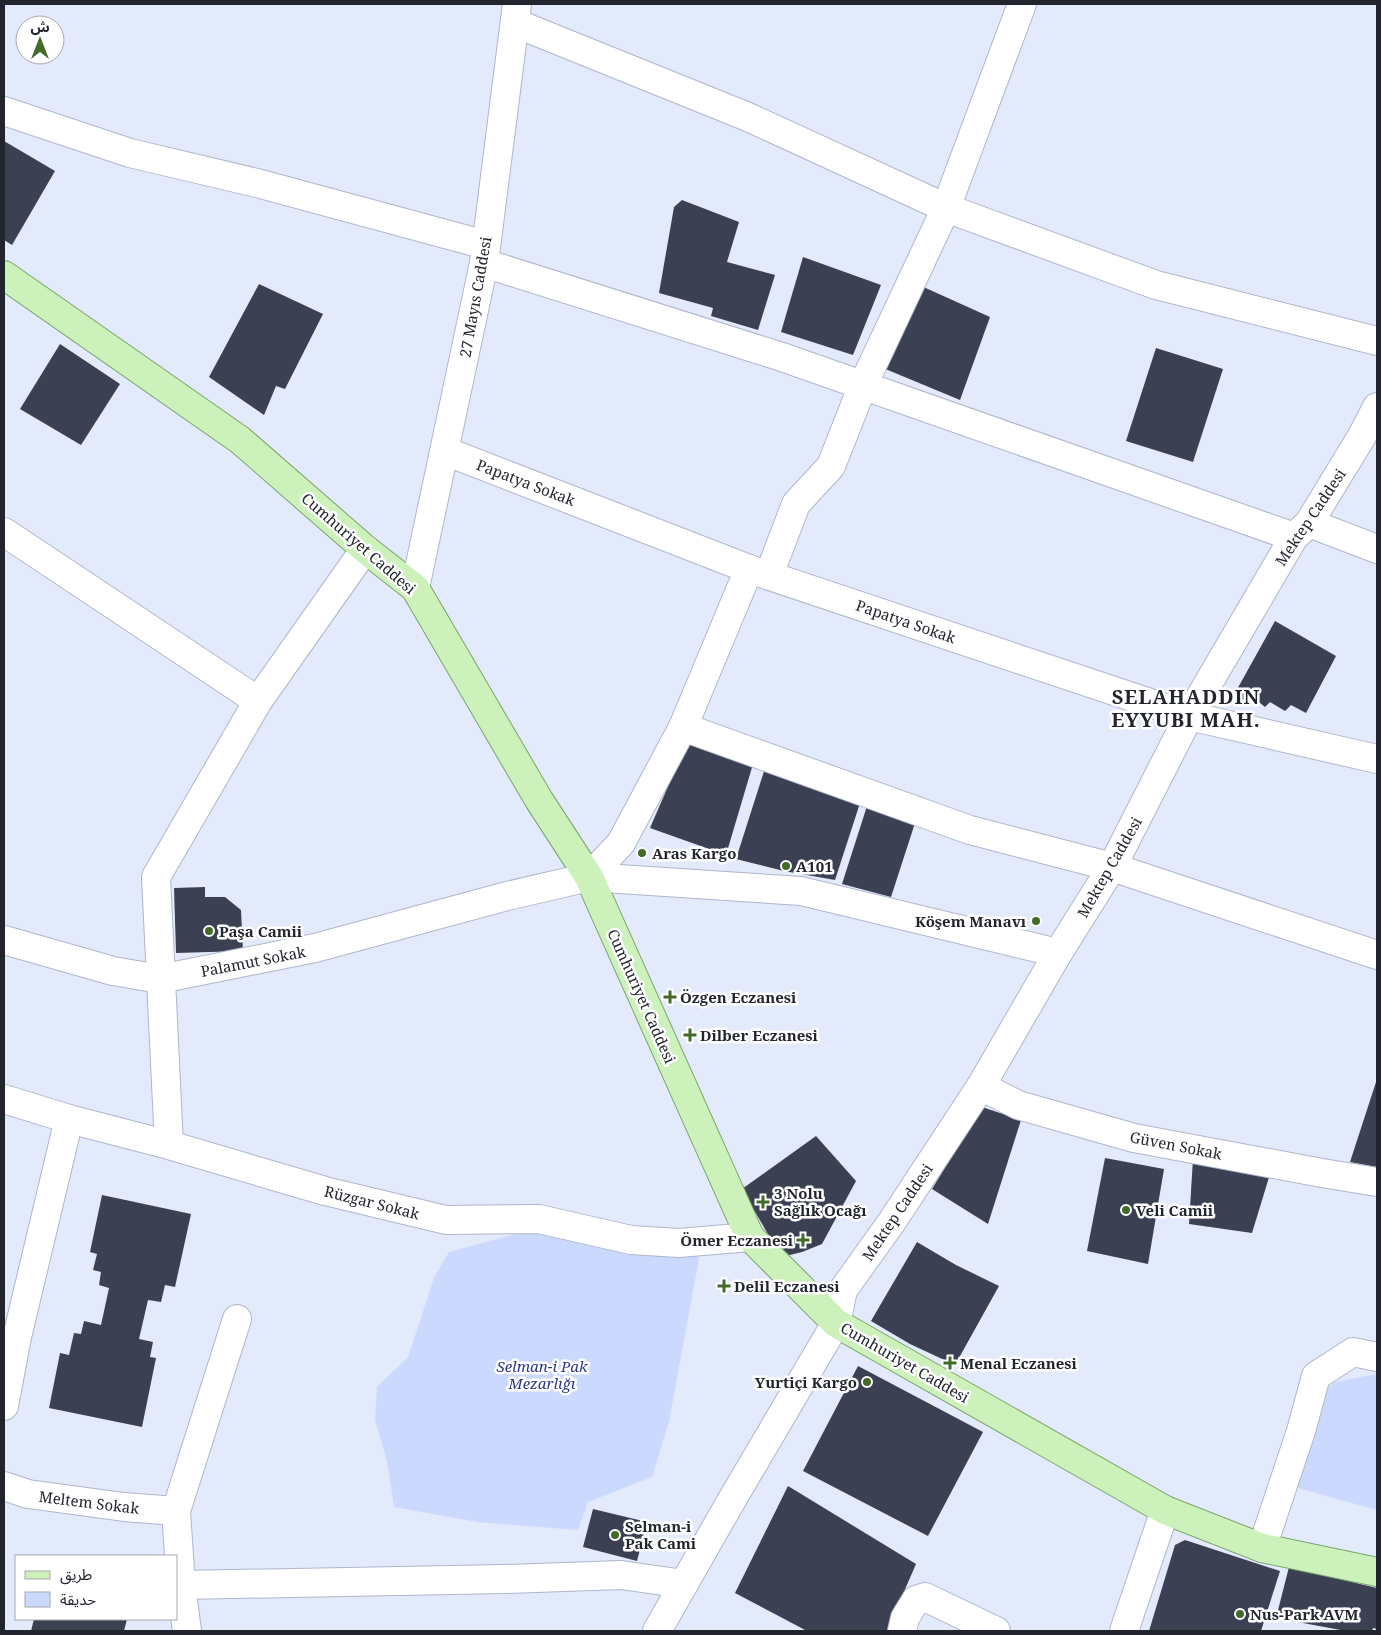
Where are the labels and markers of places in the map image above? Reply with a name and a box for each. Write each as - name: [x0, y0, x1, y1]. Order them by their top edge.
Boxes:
- place label: Aras Kargo: [652, 843, 736, 863]
- marker: Aras Kargo: [636, 847, 648, 859]
- place label: A101: [796, 856, 833, 876]
- marker: A101: [780, 860, 792, 872]
- place label: Köşem Manavı: [915, 911, 1027, 931]
- marker: Köşem Manavı: [1030, 915, 1042, 927]
- place label: Paşa Camii: [219, 921, 303, 941]
- marker: Paşa Camii: [203, 925, 215, 937]
- place label: Özgen Eczanesi: [680, 987, 797, 1007]
- marker: Özgen Eczanesi: [664, 991, 676, 1003]
- place label: Dilber Eczanesi: [700, 1025, 819, 1045]
- marker: Dilber Eczanesi: [684, 1029, 696, 1041]
- place label: 3 Nolu Sağlık Ocağı: [774, 1183, 867, 1220]
- marker: 3 Nolu Sağlık Ocağı: [756, 1195, 770, 1209]
- place label: Veli Camii: [1136, 1200, 1214, 1220]
- marker: Veli Camii: [1120, 1204, 1132, 1216]
- place label: Ömer Eczanesi: [680, 1230, 794, 1250]
- marker: Ömer Eczanesi: [797, 1234, 809, 1246]
- place label: Delil Eczanesi: [734, 1276, 840, 1296]
- marker: Delil Eczanesi: [718, 1280, 730, 1292]
- place label: Menal Eczanesi: [960, 1353, 1077, 1373]
- marker: Menal Eczanesi: [944, 1357, 956, 1369]
- place label: Yurtiçi Kargo: [755, 1372, 857, 1392]
- marker: Yurtiçi Kargo: [861, 1376, 873, 1388]
- place label: Selman-i Pak Cami: [625, 1516, 697, 1553]
- marker: Selman-i Pak Cami: [609, 1529, 621, 1541]
- place label: Nus-Park AVM: [1250, 1604, 1358, 1624]
- marker: Nus-Park AVM: [1234, 1608, 1246, 1620]

